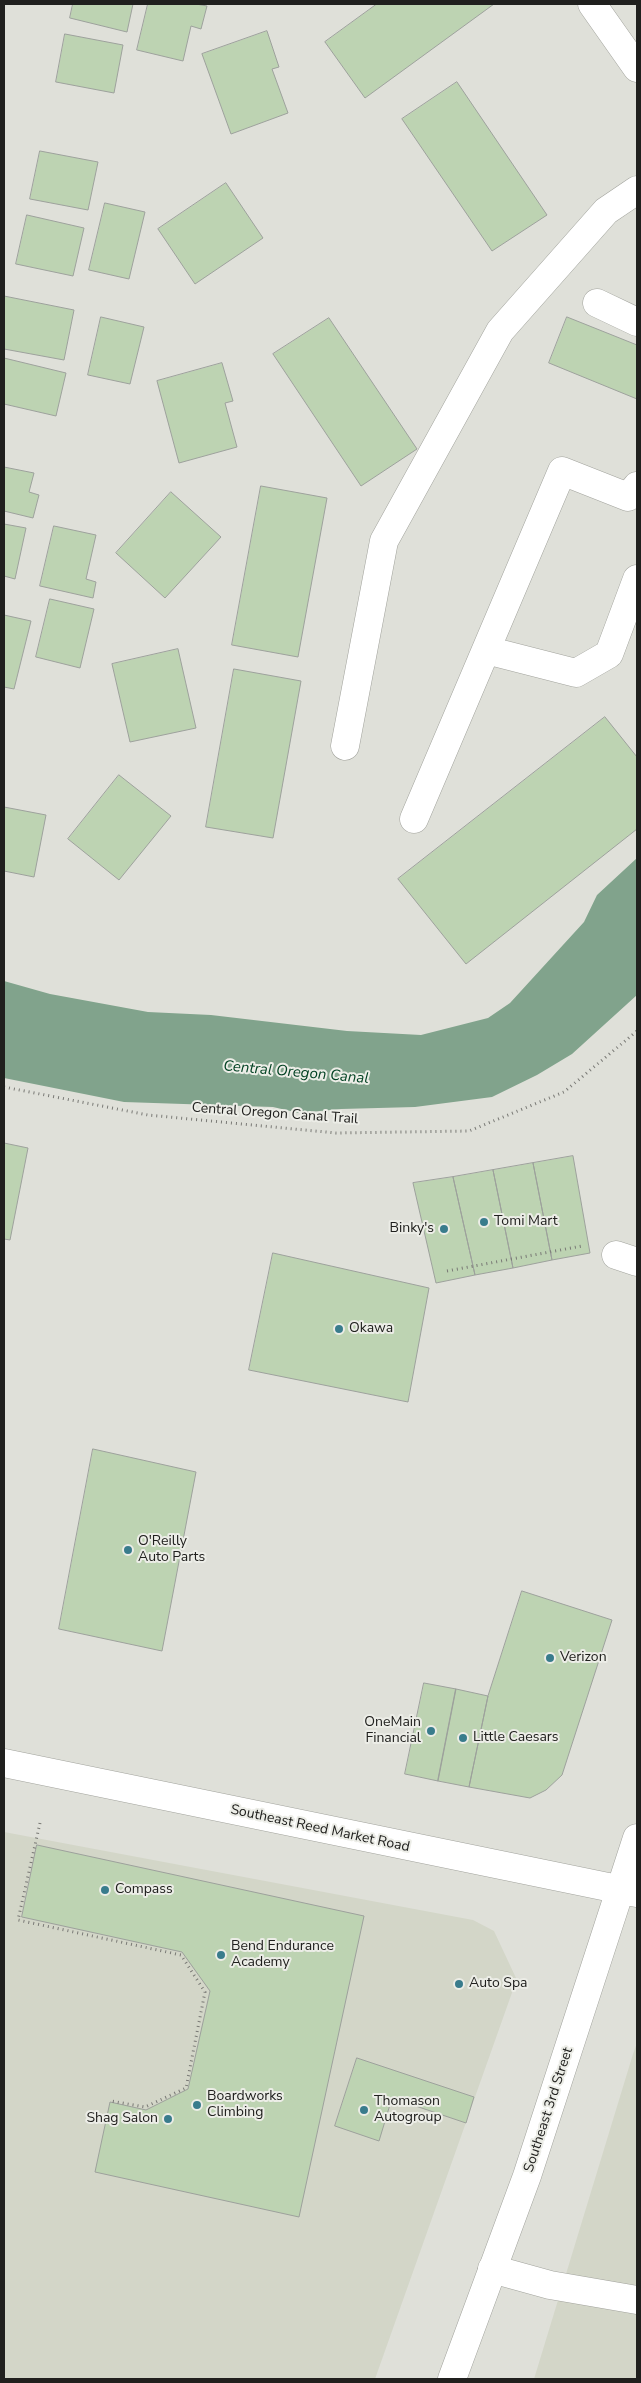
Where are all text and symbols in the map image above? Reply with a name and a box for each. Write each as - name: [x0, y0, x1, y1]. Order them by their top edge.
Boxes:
- water label: Central Oregon Canal: [223, 1058, 369, 1088]
- street label: Central Oregon Canal Trail: [191, 1100, 359, 1128]
- place label: Tomi Mart: [494, 1214, 558, 1230]
- marker: Tomi Mart: [478, 1216, 490, 1228]
- place label: Binky's: [390, 1221, 434, 1237]
- marker: Binky's: [438, 1223, 450, 1235]
- place label: Okawa: [349, 1321, 393, 1337]
- marker: Okawa: [333, 1323, 345, 1335]
- place label: O'Reilly Auto Parts: [138, 1534, 205, 1566]
- marker: O'Reilly Auto Parts: [122, 1544, 134, 1556]
- place label: Verizon: [560, 1650, 607, 1666]
- marker: Verizon: [544, 1652, 556, 1664]
- place label: OneMain Financial: [364, 1715, 421, 1748]
- marker: OneMain Financial: [425, 1725, 437, 1737]
- place label: Little Caesars: [473, 1730, 558, 1746]
- marker: Little Caesars: [457, 1732, 469, 1744]
- street label: Southeast Reed Market Road: [229, 1802, 411, 1856]
- place label: Compass: [115, 1882, 173, 1898]
- marker: Compass: [99, 1884, 111, 1896]
- place label: Bend Endurance Academy: [231, 1939, 334, 1971]
- marker: Bend Endurance Academy: [215, 1949, 227, 1961]
- place label: Auto Spa: [469, 1976, 527, 1992]
- marker: Auto Spa: [453, 1978, 465, 1990]
- street label: Southeast 3rd Street: [521, 2045, 577, 2175]
- place label: Boardworks Climbing: [207, 2089, 283, 2122]
- place label: Thomason Autogroup: [374, 2094, 442, 2126]
- marker: Boardworks Climbing: [191, 2099, 203, 2111]
- marker: Thomason Autogroup: [358, 2104, 370, 2116]
- place label: Shag Salon: [86, 2111, 158, 2127]
- marker: Shag Salon: [162, 2113, 174, 2125]

